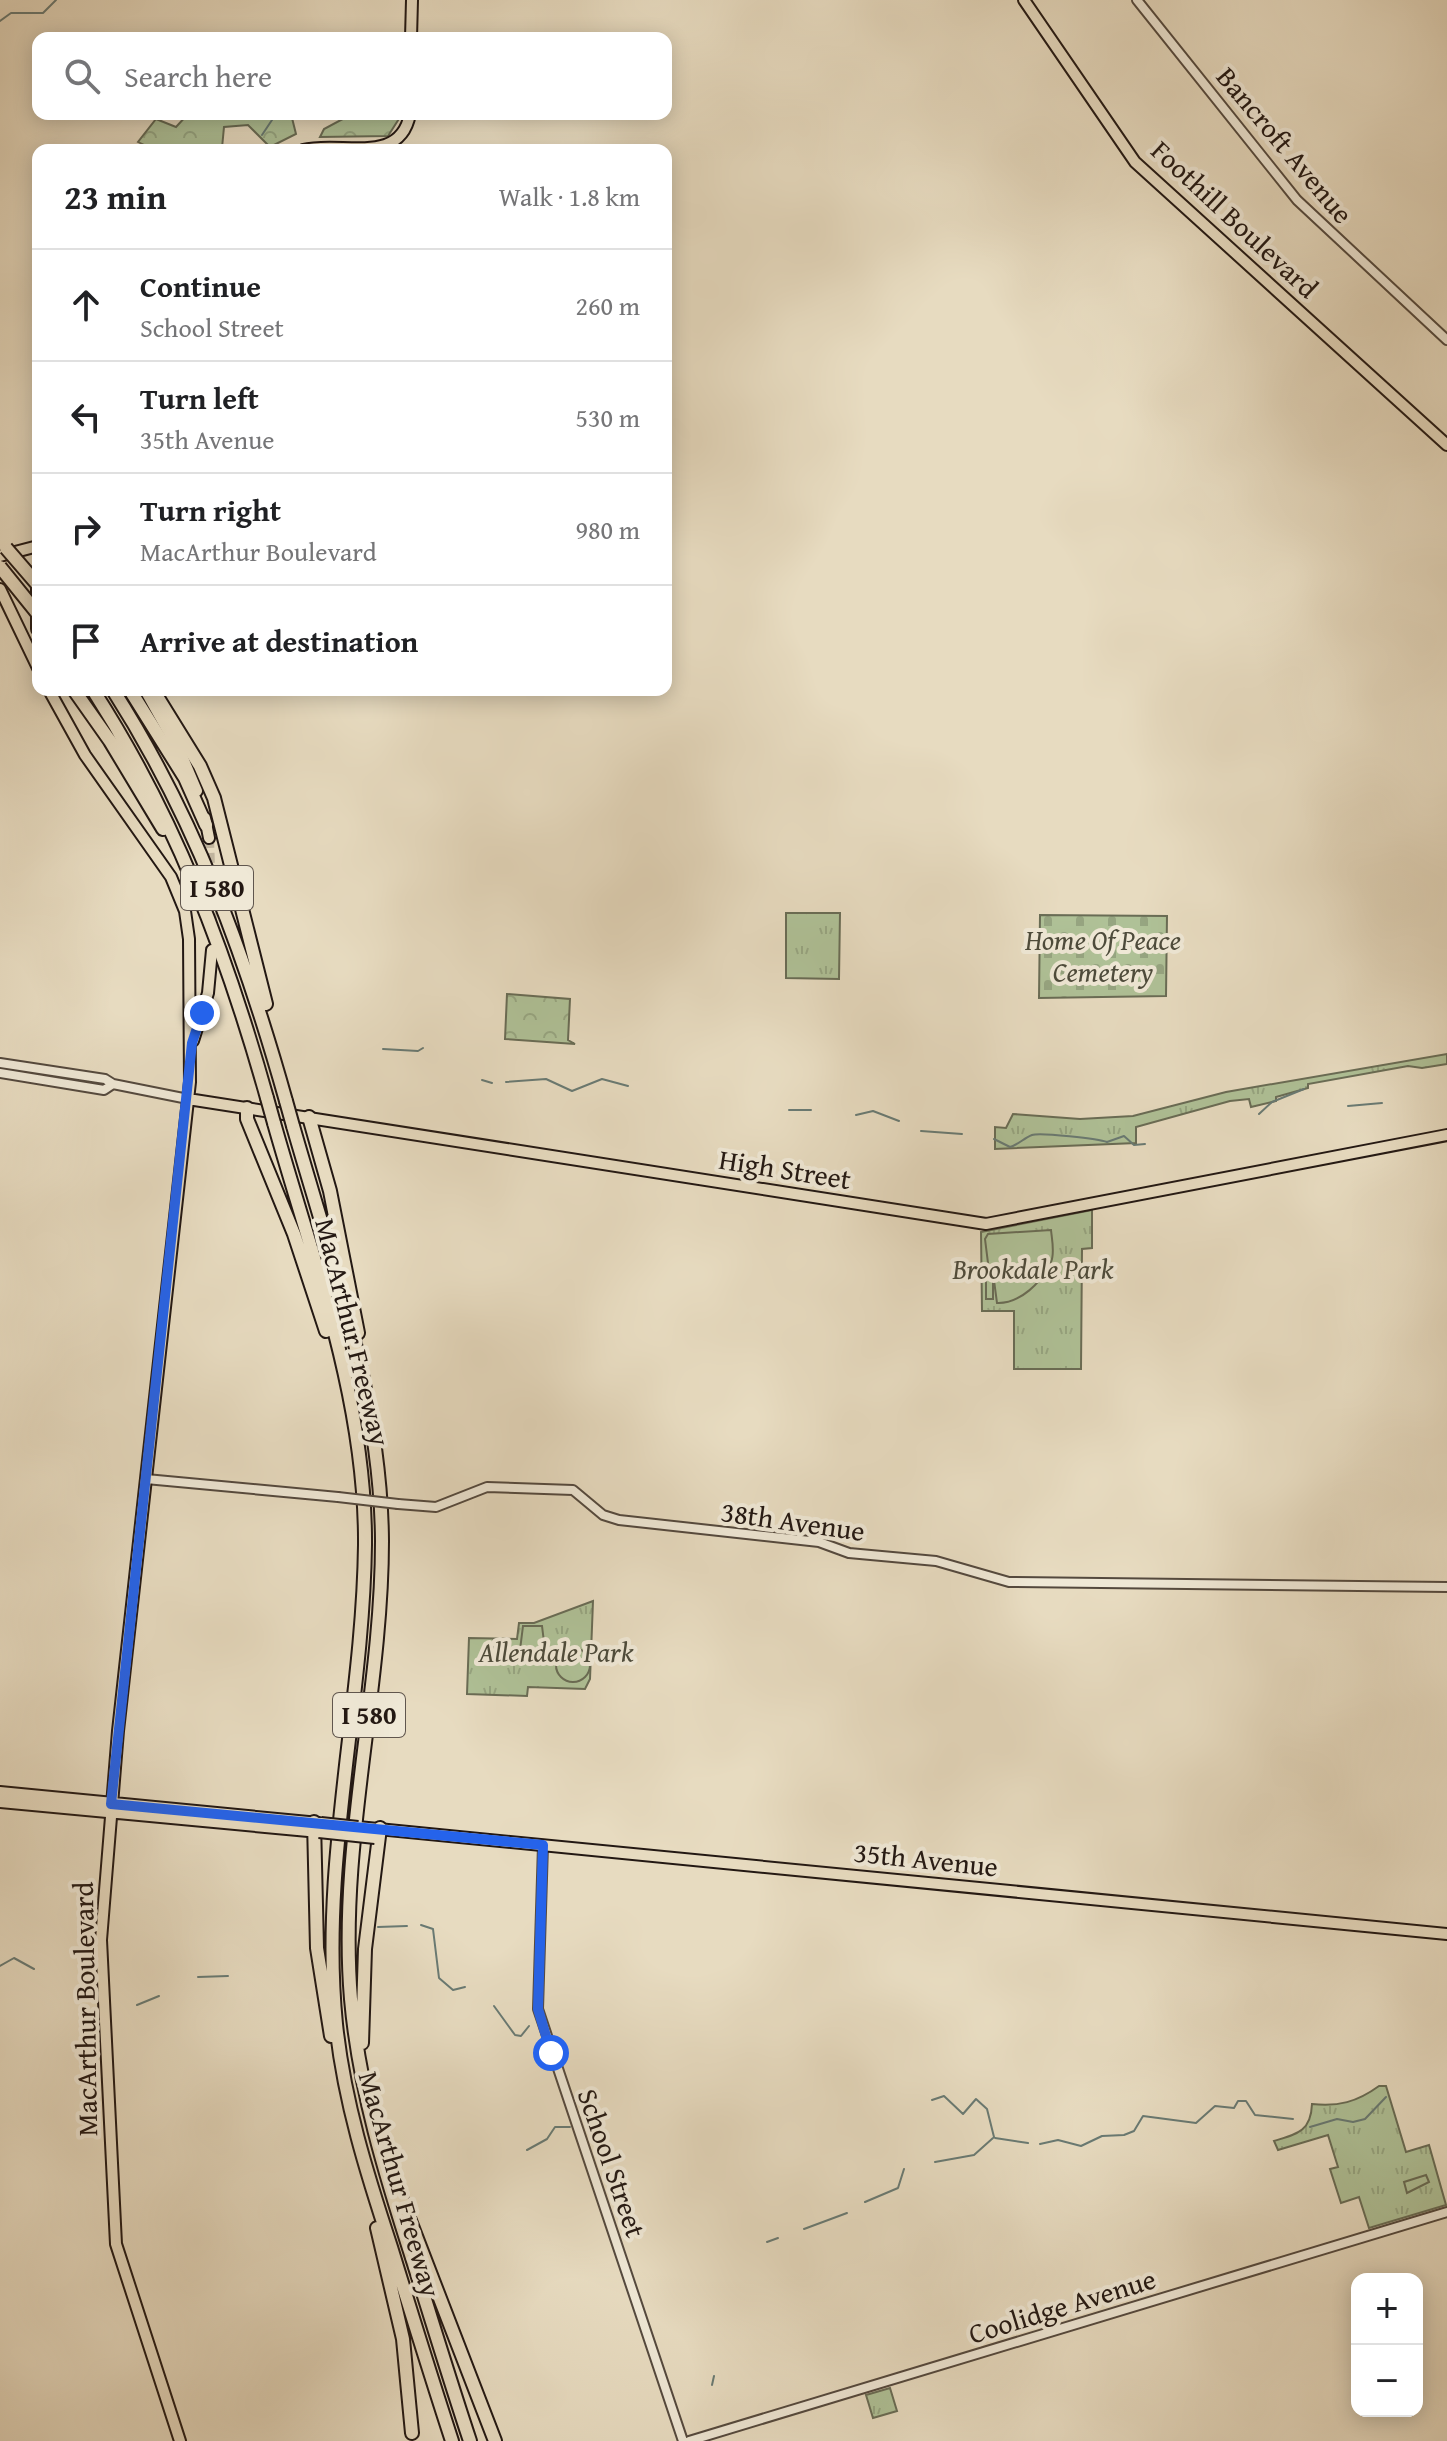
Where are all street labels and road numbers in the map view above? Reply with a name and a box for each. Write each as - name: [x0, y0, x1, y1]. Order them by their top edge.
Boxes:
- street label: Bancroft Avenue: [1207, 57, 1363, 232]
- street label: Foothill Boulevard: [1143, 130, 1328, 307]
- road number: I 580: [181, 866, 253, 910]
- street label: High Street: [716, 1138, 854, 1199]
- street label: MacArthur Freeway: [305, 1214, 402, 1450]
- street label: 38th Avenue: [719, 1490, 868, 1551]
- road number: I 580: [333, 1693, 405, 1737]
- street label: 35th Avenue: [852, 1831, 1000, 1886]
- street label: MacArthur Boulevard: [62, 1881, 107, 2137]
- street label: MacArthur Freeway: [349, 2066, 452, 2302]
- street label: School Street: [568, 2083, 657, 2243]
- street label: Coolidge Avenue: [963, 2258, 1160, 2353]

